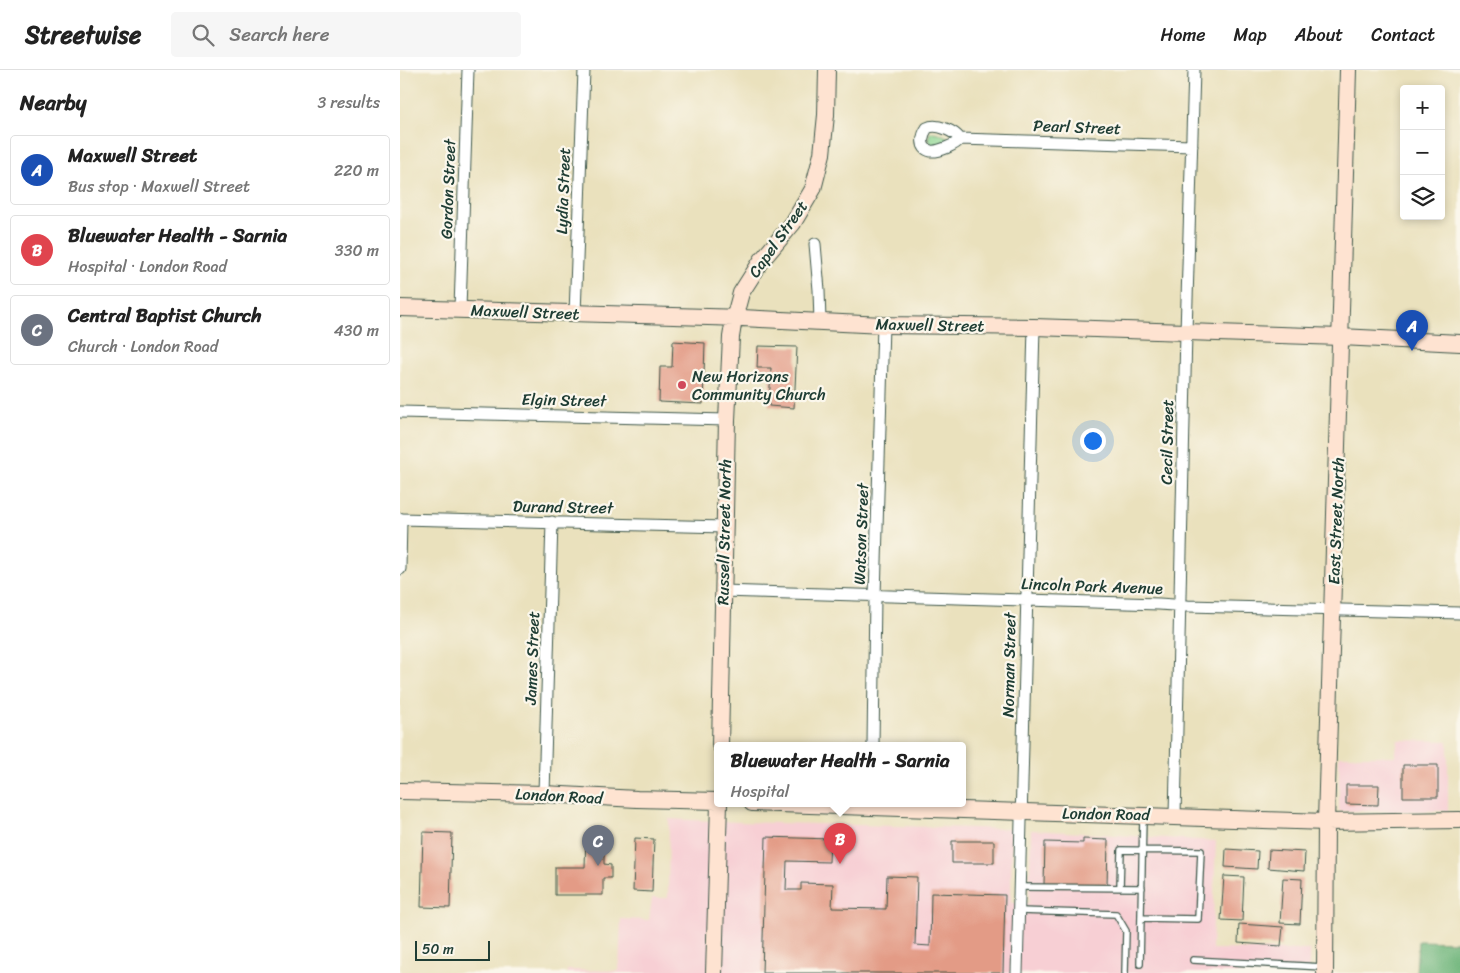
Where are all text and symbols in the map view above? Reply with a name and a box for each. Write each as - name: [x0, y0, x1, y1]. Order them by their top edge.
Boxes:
- search box: [171, 12, 521, 57]
- text: Streetwise: [25, 14, 141, 56]
- text: Search here: [229, 18, 329, 51]
- text: Home: [1161, 19, 1206, 51]
- text: Map: [1234, 19, 1267, 51]
- text: About: [1295, 19, 1343, 51]
- text: Contact: [1371, 19, 1435, 51]
- icon: search: [189, 21, 217, 49]
- text: Nearby: [20, 84, 86, 122]
- map controls: [1400, 85, 1445, 220]
- button: +: [1400, 85, 1445, 130]
- text: 3 results: [317, 88, 380, 117]
- street label: Pearl Street: [1033, 111, 1121, 143]
- button: −: [1400, 130, 1445, 175]
- street label: Gordon Street: [432, 138, 464, 240]
- text: Maxwell Street: [68, 139, 197, 172]
- street label: Lydia Street: [547, 147, 579, 235]
- text: A: [32, 156, 42, 185]
- text: 220 m: [334, 156, 379, 185]
- text: Bus stop · Maxwell Street: [68, 172, 250, 201]
- button: layers: [1400, 175, 1445, 220]
- street label: Capel Street: [740, 194, 816, 284]
- text: Bluewater Health - Sarnia: [68, 219, 287, 252]
- text: B: [32, 236, 42, 265]
- text: 330 m: [335, 236, 379, 265]
- text: Hospital · London Road: [68, 252, 227, 281]
- street label: Maxwell Street: [470, 296, 580, 328]
- text: Central Baptist Church: [68, 299, 262, 332]
- street label: Maxwell Street: [875, 310, 985, 340]
- pin: A: [1396, 310, 1428, 351]
- text: C: [32, 316, 42, 345]
- text: 430 m: [334, 316, 379, 345]
- text: Church · London Road: [68, 332, 218, 361]
- place label: New Horizons Community Church: [692, 362, 826, 409]
- marker: New Horizons Community Church: [676, 379, 688, 391]
- street label: Elgin Street: [521, 385, 607, 415]
- street label: Cecil Street: [1152, 399, 1182, 485]
- your location: [1080, 428, 1106, 454]
- street label: East Street North: [1319, 457, 1353, 585]
- street label: Russell Street North: [708, 459, 740, 605]
- street label: Watson Street: [845, 482, 877, 585]
- street label: Durand Street: [513, 492, 614, 522]
- street label: Lincoln Park Avenue: [1021, 569, 1164, 603]
- street label: James Street: [516, 611, 548, 706]
- street label: Norman Street: [994, 612, 1024, 718]
- popup: [714, 742, 966, 807]
- text: Bluewater Health - Sarnia: [730, 744, 950, 777]
- text: Hospital: [730, 777, 789, 806]
- street label: London Road: [514, 779, 605, 813]
- street label: London Road: [1062, 799, 1152, 829]
- pin: B: [824, 823, 856, 864]
- pin: C: [582, 825, 614, 866]
- text: 50 m: [422, 937, 454, 962]
- scale bar: [415, 938, 490, 961]

